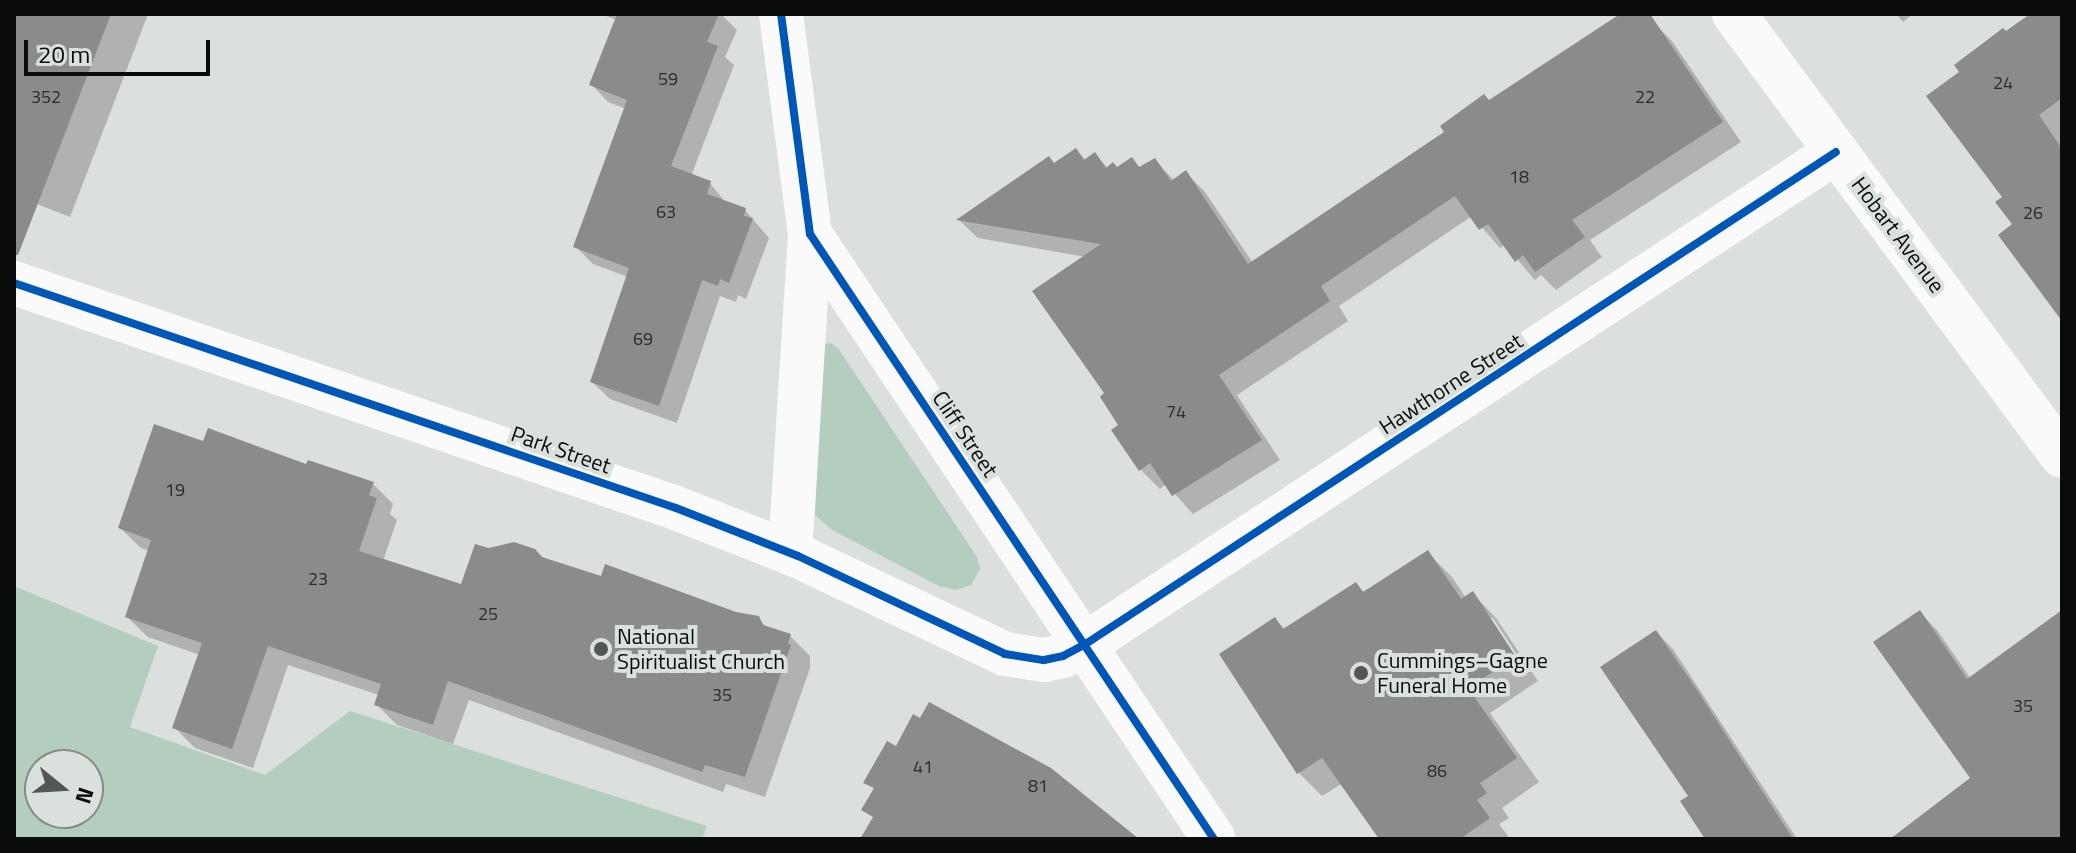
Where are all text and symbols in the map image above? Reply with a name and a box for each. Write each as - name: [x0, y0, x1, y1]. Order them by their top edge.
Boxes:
- scale bar: [28, 24, 214, 74]
- text: 20 m: [38, 36, 90, 72]
- house number: 59: [658, 68, 678, 90]
- house number: 24: [1993, 72, 2013, 94]
- house number: 352: [31, 86, 61, 108]
- house number: 22: [1635, 86, 1655, 108]
- house number: 18: [1509, 166, 1529, 188]
- street label: Hobart Avenue: [1846, 172, 1950, 298]
- house number: 63: [656, 201, 676, 223]
- house number: 26: [2023, 202, 2043, 224]
- house number: 69: [633, 328, 653, 350]
- street label: Hawthorne Street: [1374, 328, 1528, 440]
- street label: Cliff Street: [927, 386, 1003, 482]
- house number: 74: [1166, 401, 1186, 423]
- street label: Park Street: [508, 421, 614, 479]
- house number: 19: [165, 479, 185, 501]
- house number: 23: [308, 568, 328, 590]
- house number: 25: [478, 603, 498, 625]
- place label: National Spiritualist Church: [617, 623, 785, 674]
- marker: National Spiritualist Church: [592, 640, 610, 658]
- place label: Cummings–Gagne Funeral Home: [1377, 647, 1548, 698]
- marker: Cummings–Gagne Funeral Home: [1352, 664, 1370, 682]
- house number: 35: [712, 684, 732, 706]
- house number: 35: [2013, 695, 2033, 717]
- north arrow: [24, 749, 104, 829]
- house number: 41: [913, 756, 933, 778]
- house number: 86: [1427, 760, 1447, 782]
- house number: 81: [1028, 775, 1048, 797]
- text: N: [66, 783, 103, 808]

